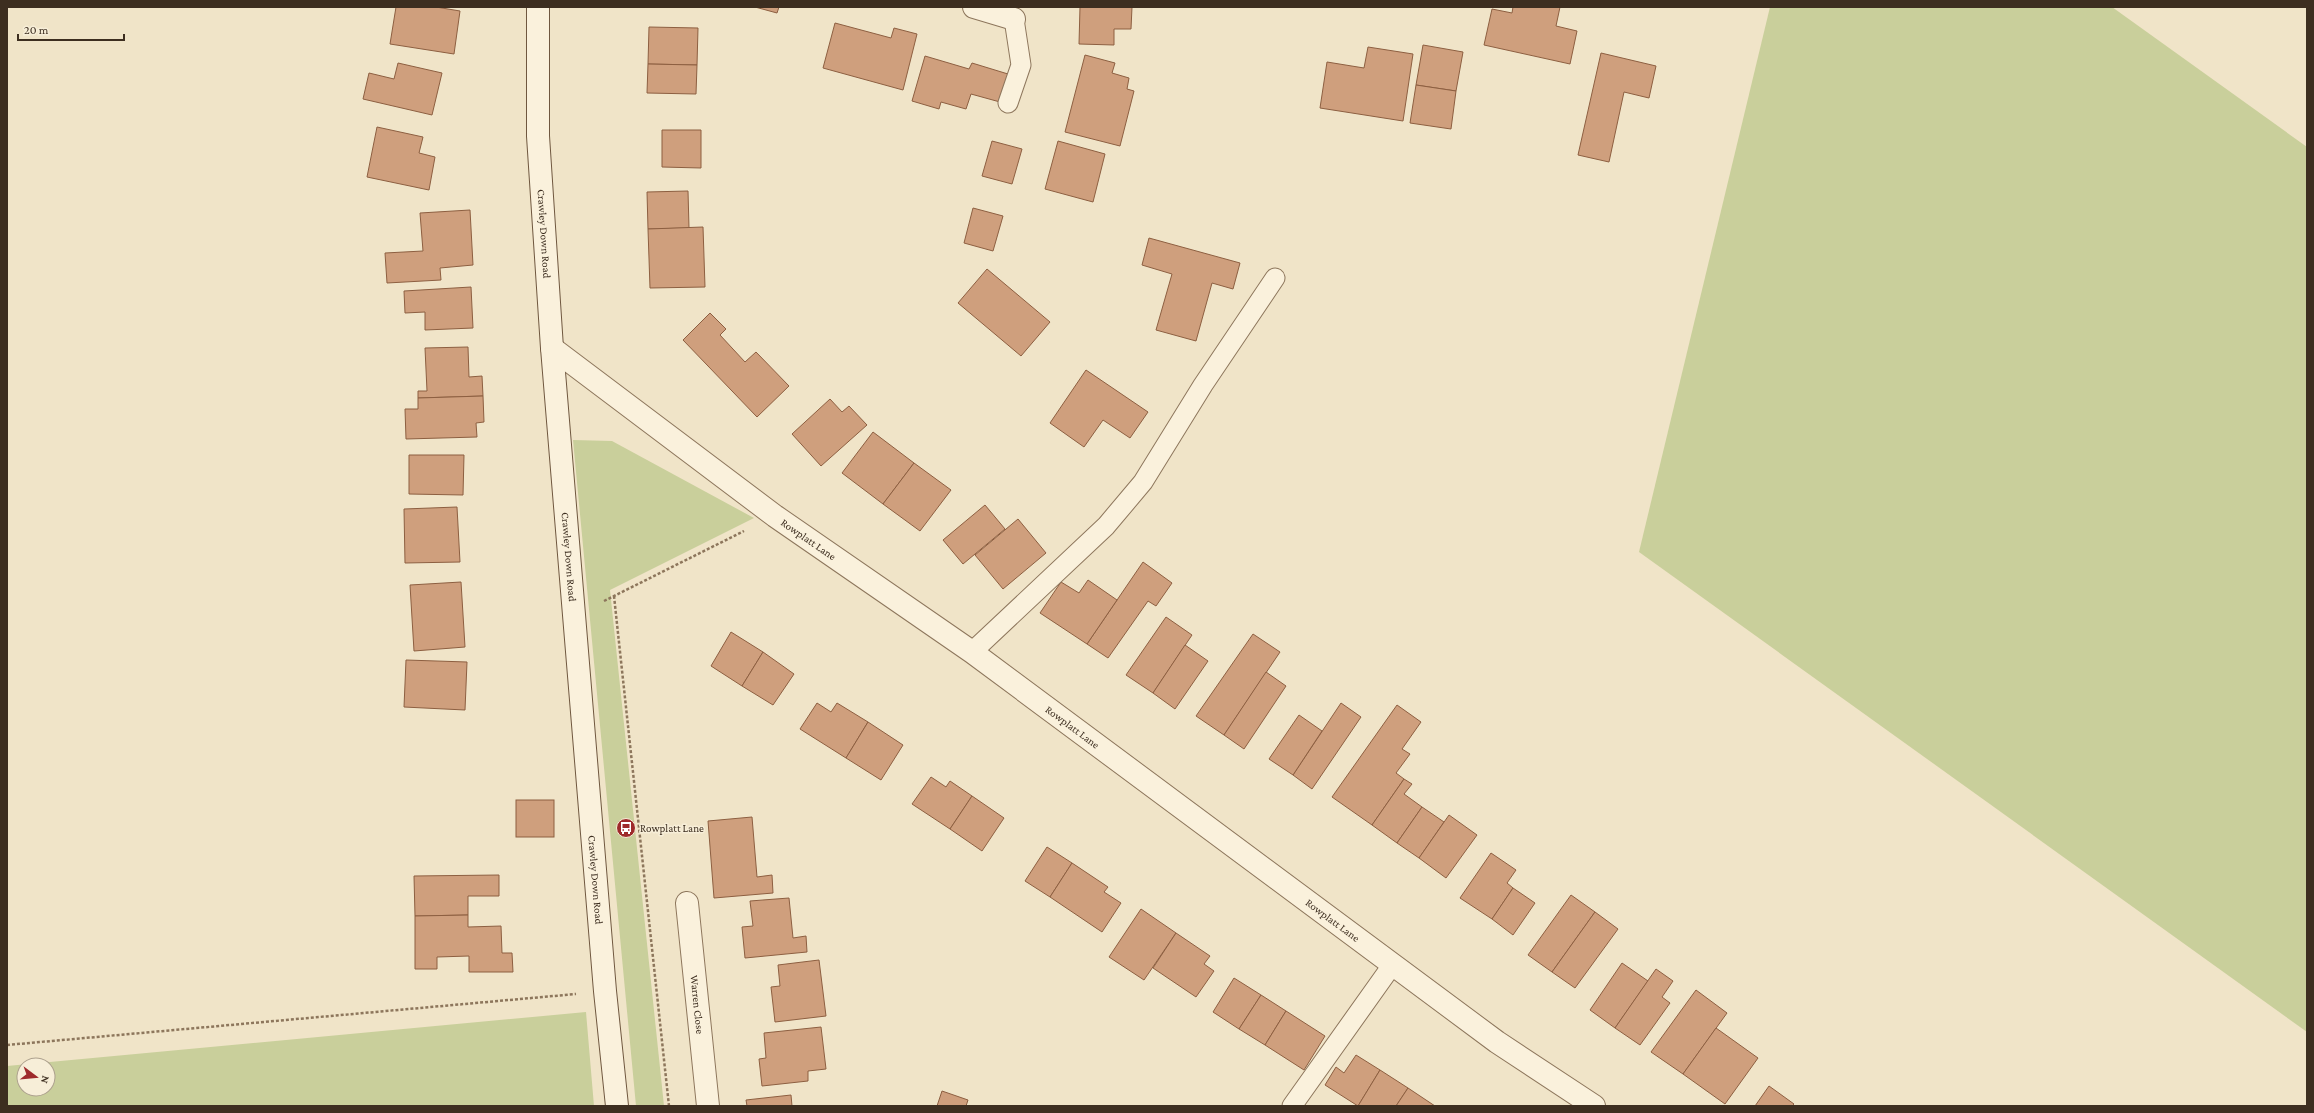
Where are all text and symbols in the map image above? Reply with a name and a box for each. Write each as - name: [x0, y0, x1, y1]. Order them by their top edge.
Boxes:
- scale bar: [18, 16, 124, 42]
- text: 20 m: [24, 23, 49, 37]
- street label: Crawley Down Road: [536, 189, 553, 279]
- street label: Crawley Down Road: [560, 512, 579, 602]
- street label: Rowplatt Lane: [779, 516, 838, 562]
- street label: Rowplatt Lane: [1043, 703, 1102, 751]
- bus stop icon: Rowplatt Lane: [615, 817, 637, 839]
- place label: Rowplatt Lane: [640, 822, 704, 835]
- street label: Crawley Down Road: [586, 835, 605, 925]
- street label: Rowplatt Lane: [1303, 896, 1362, 944]
- street label: Warren Close: [688, 974, 707, 1035]
- north arrow: [16, 1057, 56, 1097]
- text: N: [39, 1074, 52, 1085]

